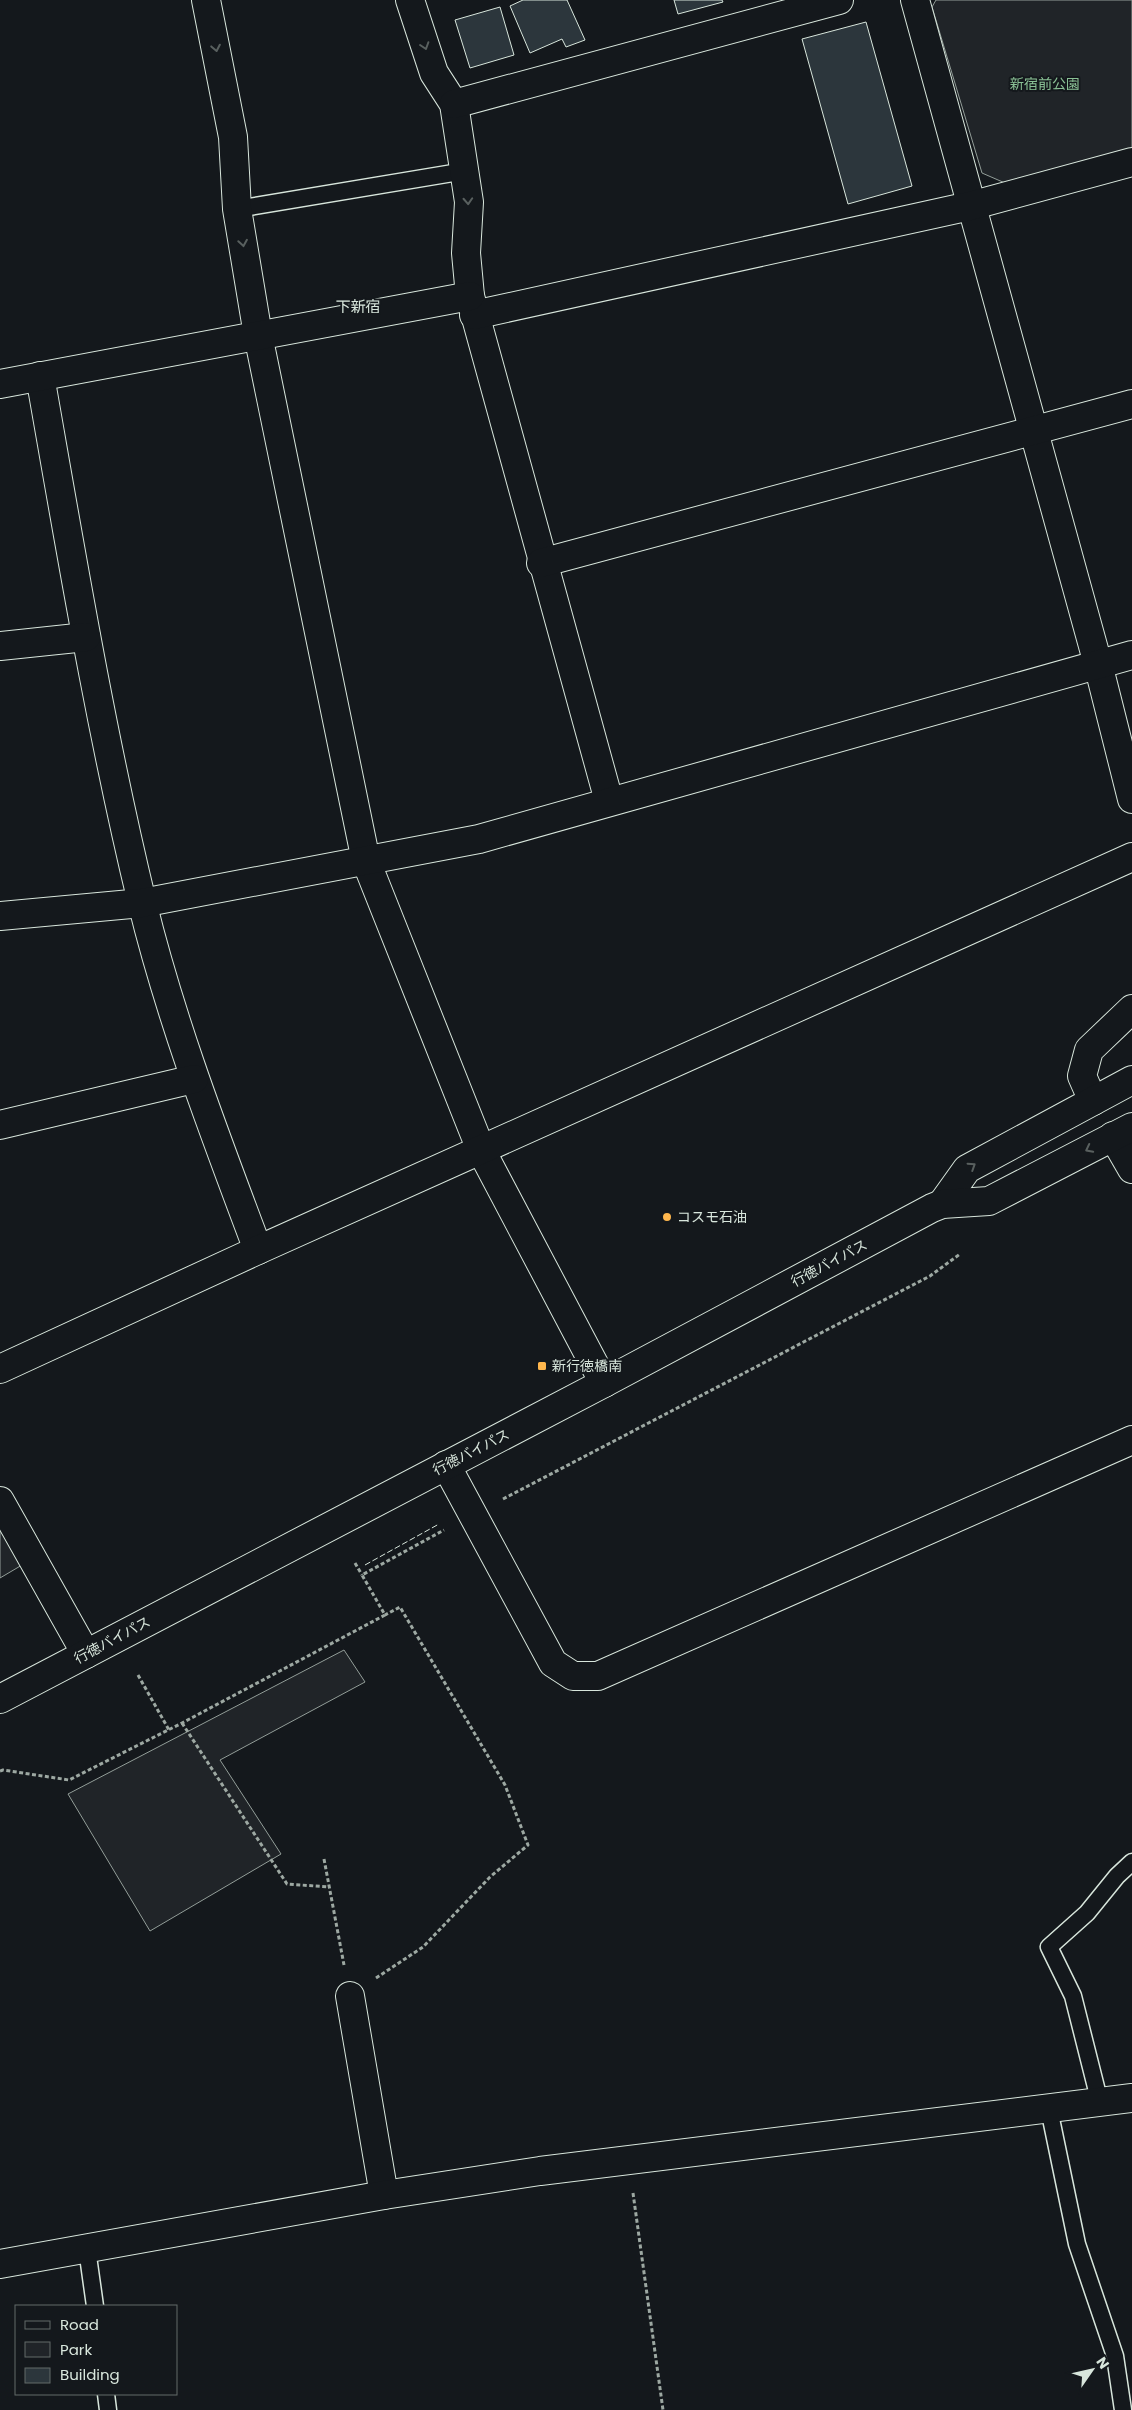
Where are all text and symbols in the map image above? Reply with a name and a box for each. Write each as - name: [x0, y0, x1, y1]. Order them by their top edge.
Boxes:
- one-way arrow: [420, 42, 430, 50]
- one-way arrow: [210, 43, 220, 52]
- park label: 新宿前公園: [1010, 74, 1080, 94]
- one-way arrow: [462, 197, 473, 205]
- one-way arrow: [237, 239, 247, 247]
- district label: 下新宿: [335, 296, 381, 317]
- one-way arrow: [1085, 1143, 1094, 1153]
- one-way arrow: [967, 1163, 976, 1173]
- place label: コスモ石油: [677, 1207, 747, 1227]
- marker: コスモ石油: [661, 1211, 673, 1223]
- street label: 行徳バイパス: [787, 1235, 871, 1291]
- place label: 新行徳橋南: [552, 1356, 622, 1376]
- marker: 新行徳橋南: [536, 1360, 548, 1372]
- street label: 行徳バイパス: [429, 1424, 513, 1480]
- street label: 行徳バイパス: [70, 1612, 154, 1668]
- legend: [15, 2305, 178, 2395]
- text: Road: [60, 2314, 99, 2335]
- text: Park: [60, 2339, 92, 2360]
- north arrow: [1067, 2345, 1117, 2395]
- text: N: [1092, 2353, 1114, 2373]
- text: Building: [60, 2364, 120, 2385]

